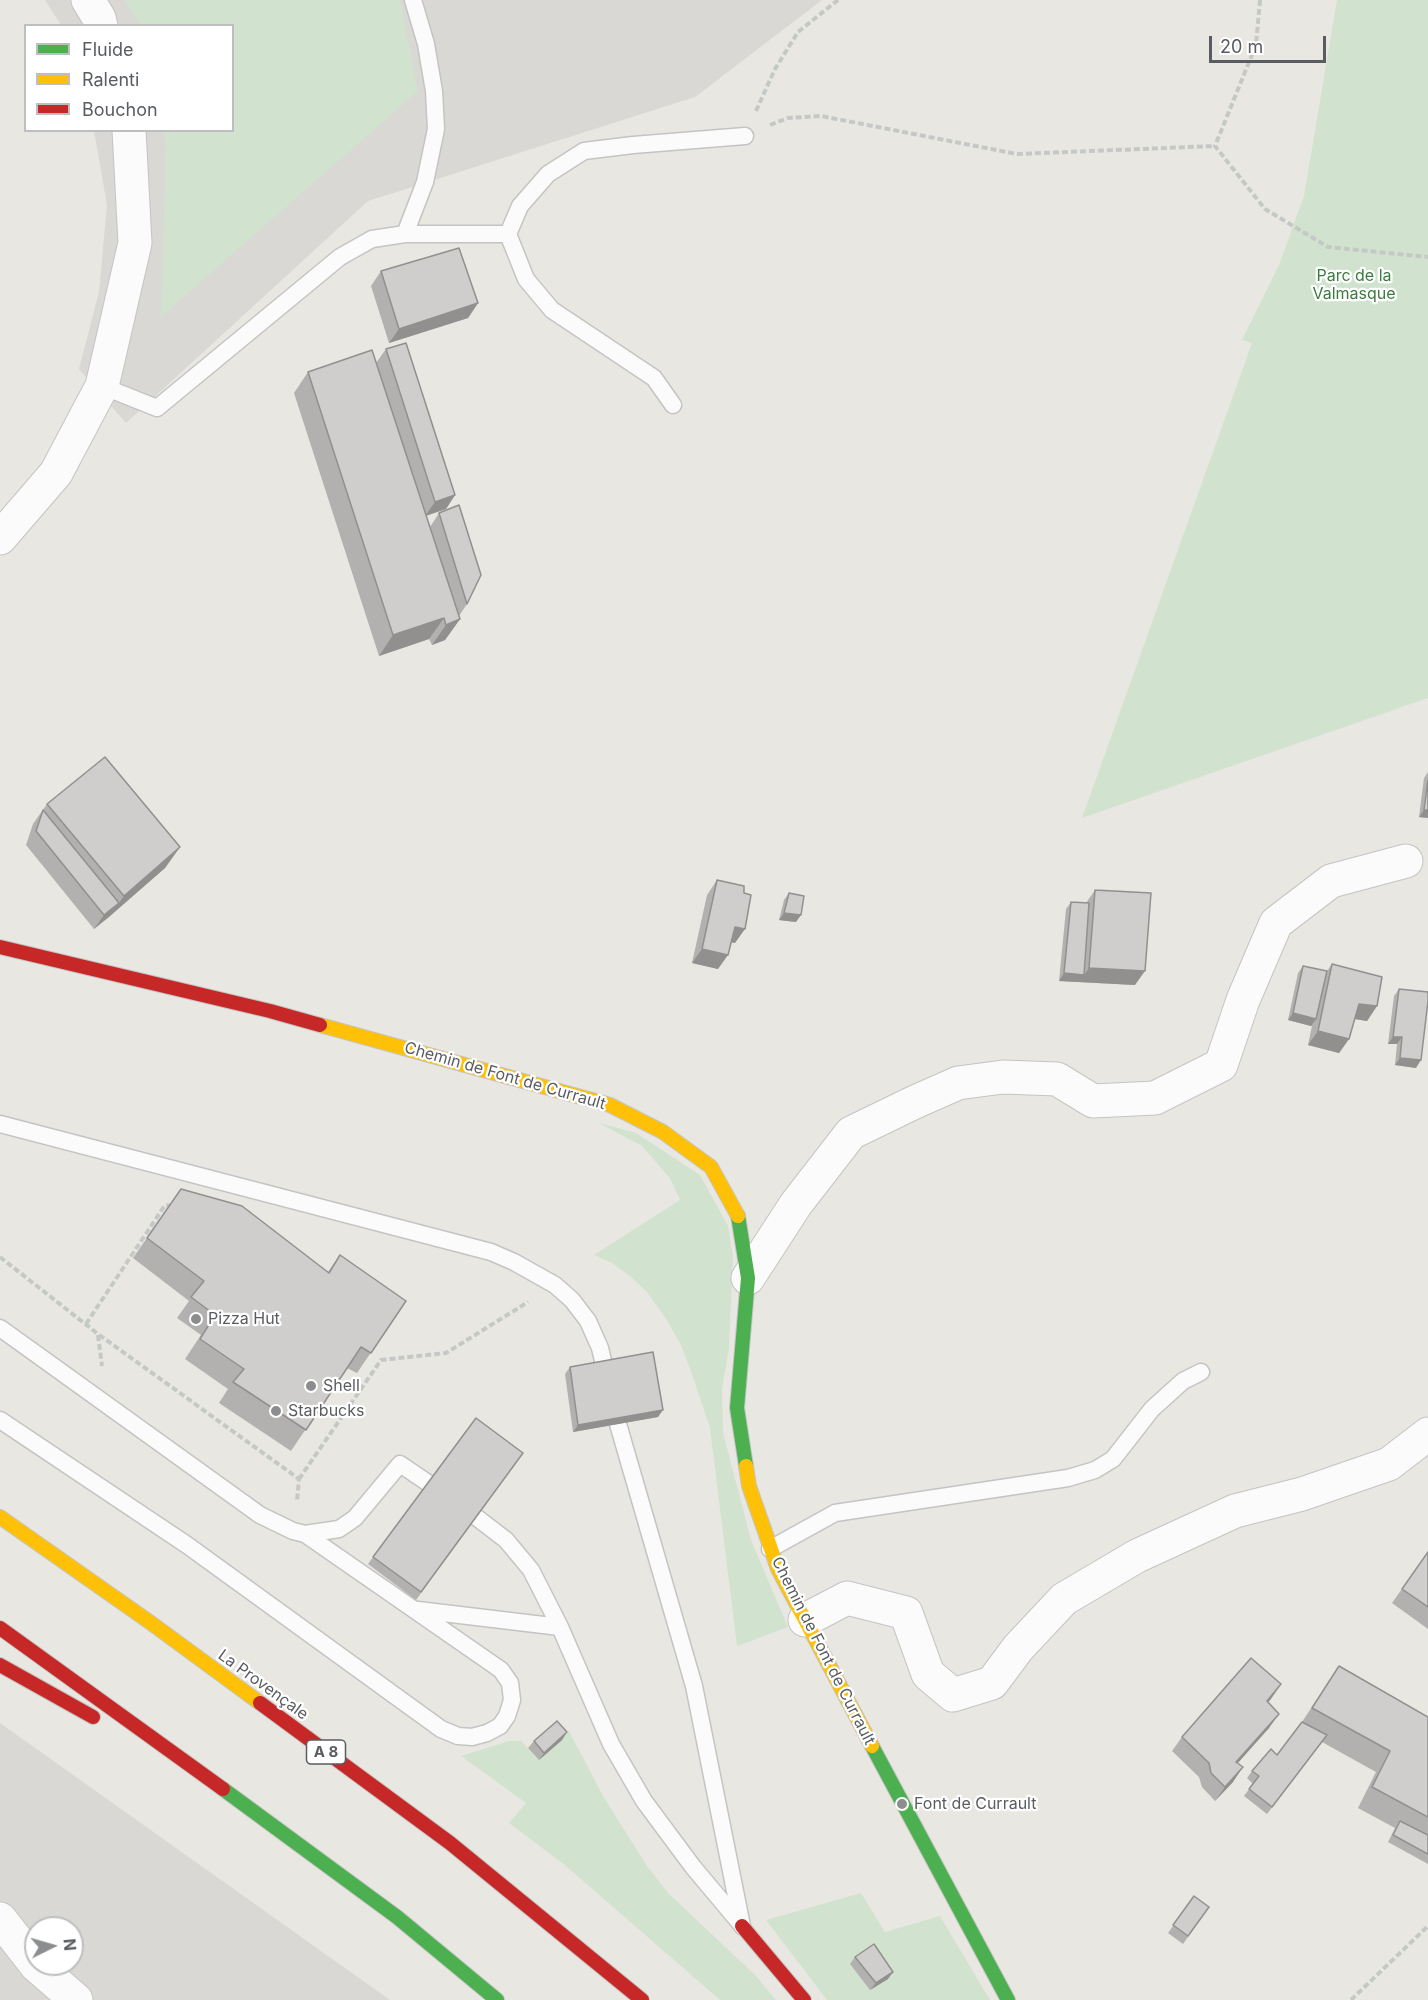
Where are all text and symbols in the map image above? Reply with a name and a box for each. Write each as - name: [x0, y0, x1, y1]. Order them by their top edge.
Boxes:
- legend: [24, 24, 234, 132]
- scale bar: [1212, 24, 1329, 62]
- text: 20 m: [1220, 36, 1263, 57]
- text: Fluide: [82, 39, 134, 60]
- text: Ralenti: [82, 69, 139, 90]
- text: Bouchon: [82, 99, 158, 120]
- park label: Parc de la Valmasque: [1312, 266, 1396, 304]
- street label: Chemin de Font de Currault: [402, 1038, 608, 1114]
- place label: Pizza Hut: [208, 1309, 280, 1329]
- marker: Pizza Hut: [189, 1312, 203, 1326]
- place label: Shell: [323, 1376, 360, 1396]
- marker: Shell: [304, 1379, 318, 1393]
- place label: Starbucks: [288, 1401, 364, 1421]
- marker: Starbucks: [269, 1404, 283, 1418]
- street label: Chemin de Font de Currault: [767, 1554, 879, 1748]
- street label: La Provençale: [214, 1646, 312, 1724]
- road number: A 8: [306, 1740, 346, 1764]
- place label: Font de Currault: [914, 1794, 1036, 1814]
- marker: Font de Currault: [895, 1797, 909, 1811]
- north arrow: [24, 1916, 84, 1976]
- text: N: [59, 1938, 80, 1952]

